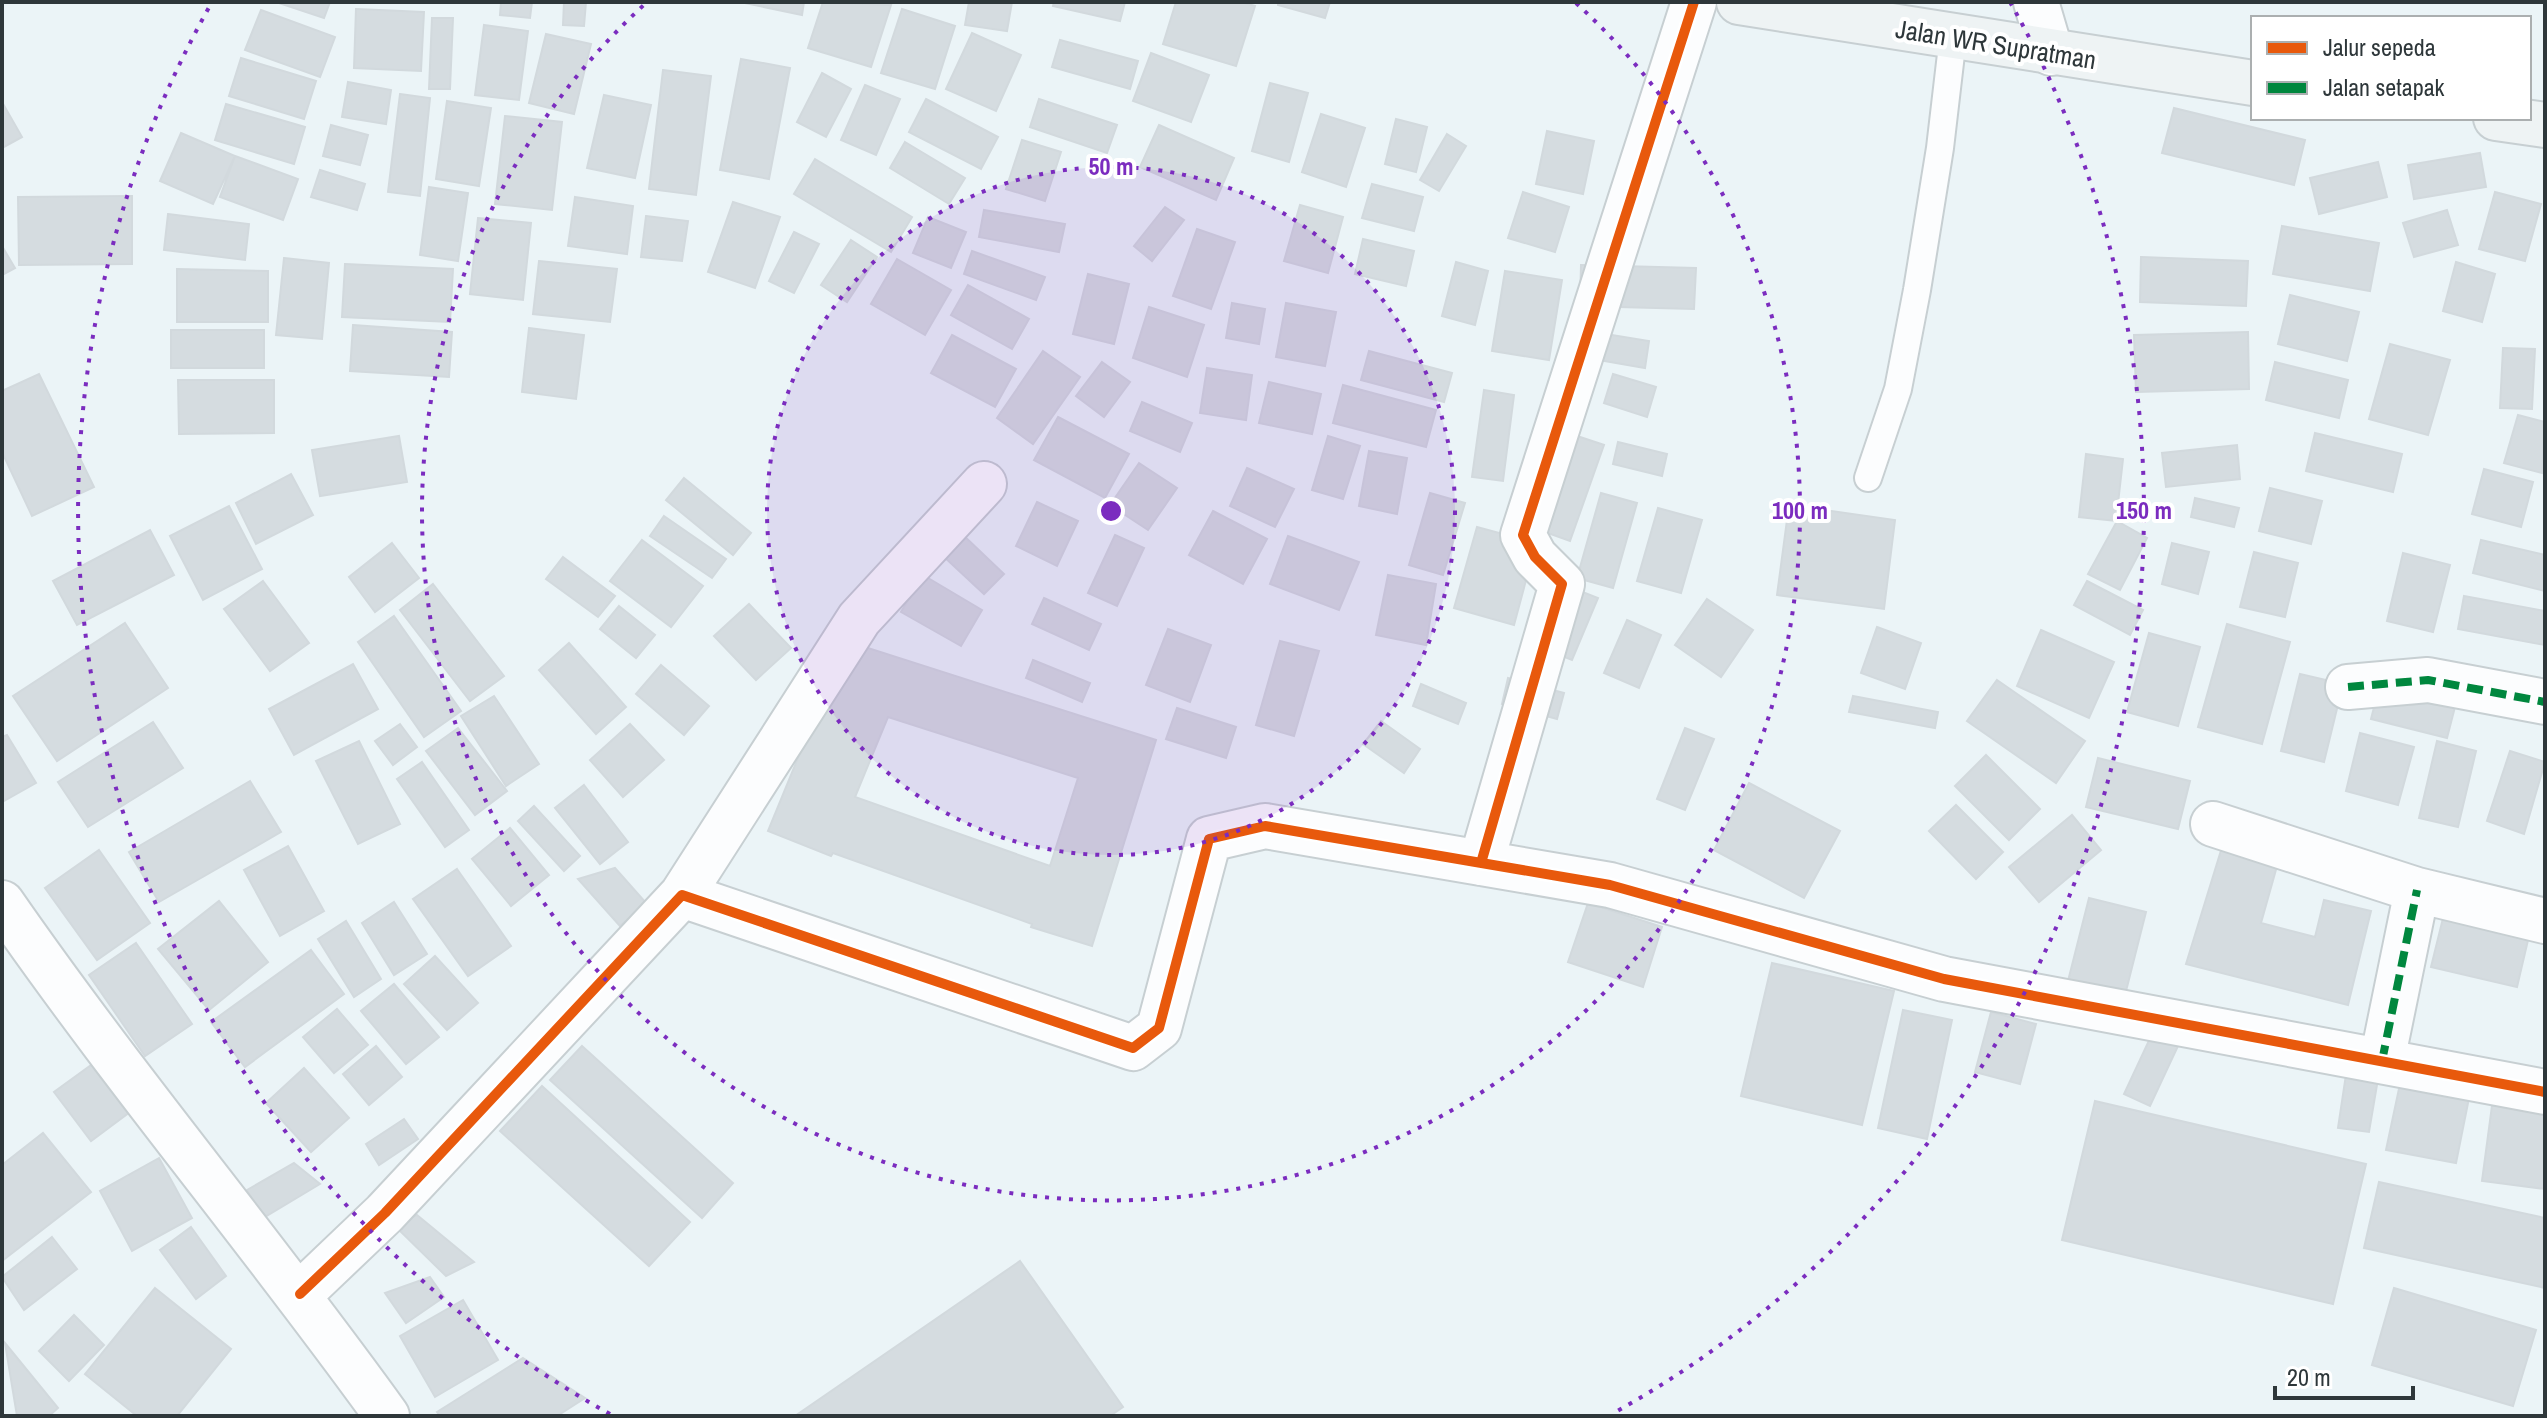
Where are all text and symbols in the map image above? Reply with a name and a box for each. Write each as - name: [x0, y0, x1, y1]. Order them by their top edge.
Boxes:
- street label: Jalan WR Supratman: [1893, 11, 2099, 77]
- legend: [2251, 16, 2531, 120]
- text: Jalur sepeda: [2323, 31, 2436, 63]
- text: Jalan setapak: [2323, 71, 2445, 103]
- text: 50 m: [1089, 150, 1133, 182]
- text: 100 m: [1772, 494, 1828, 526]
- text: 150 m: [2116, 494, 2172, 526]
- centre of rings: [1097, 497, 1125, 525]
- scale bar: [2275, 1350, 2413, 1400]
- text: 20 m: [2287, 1361, 2331, 1393]

